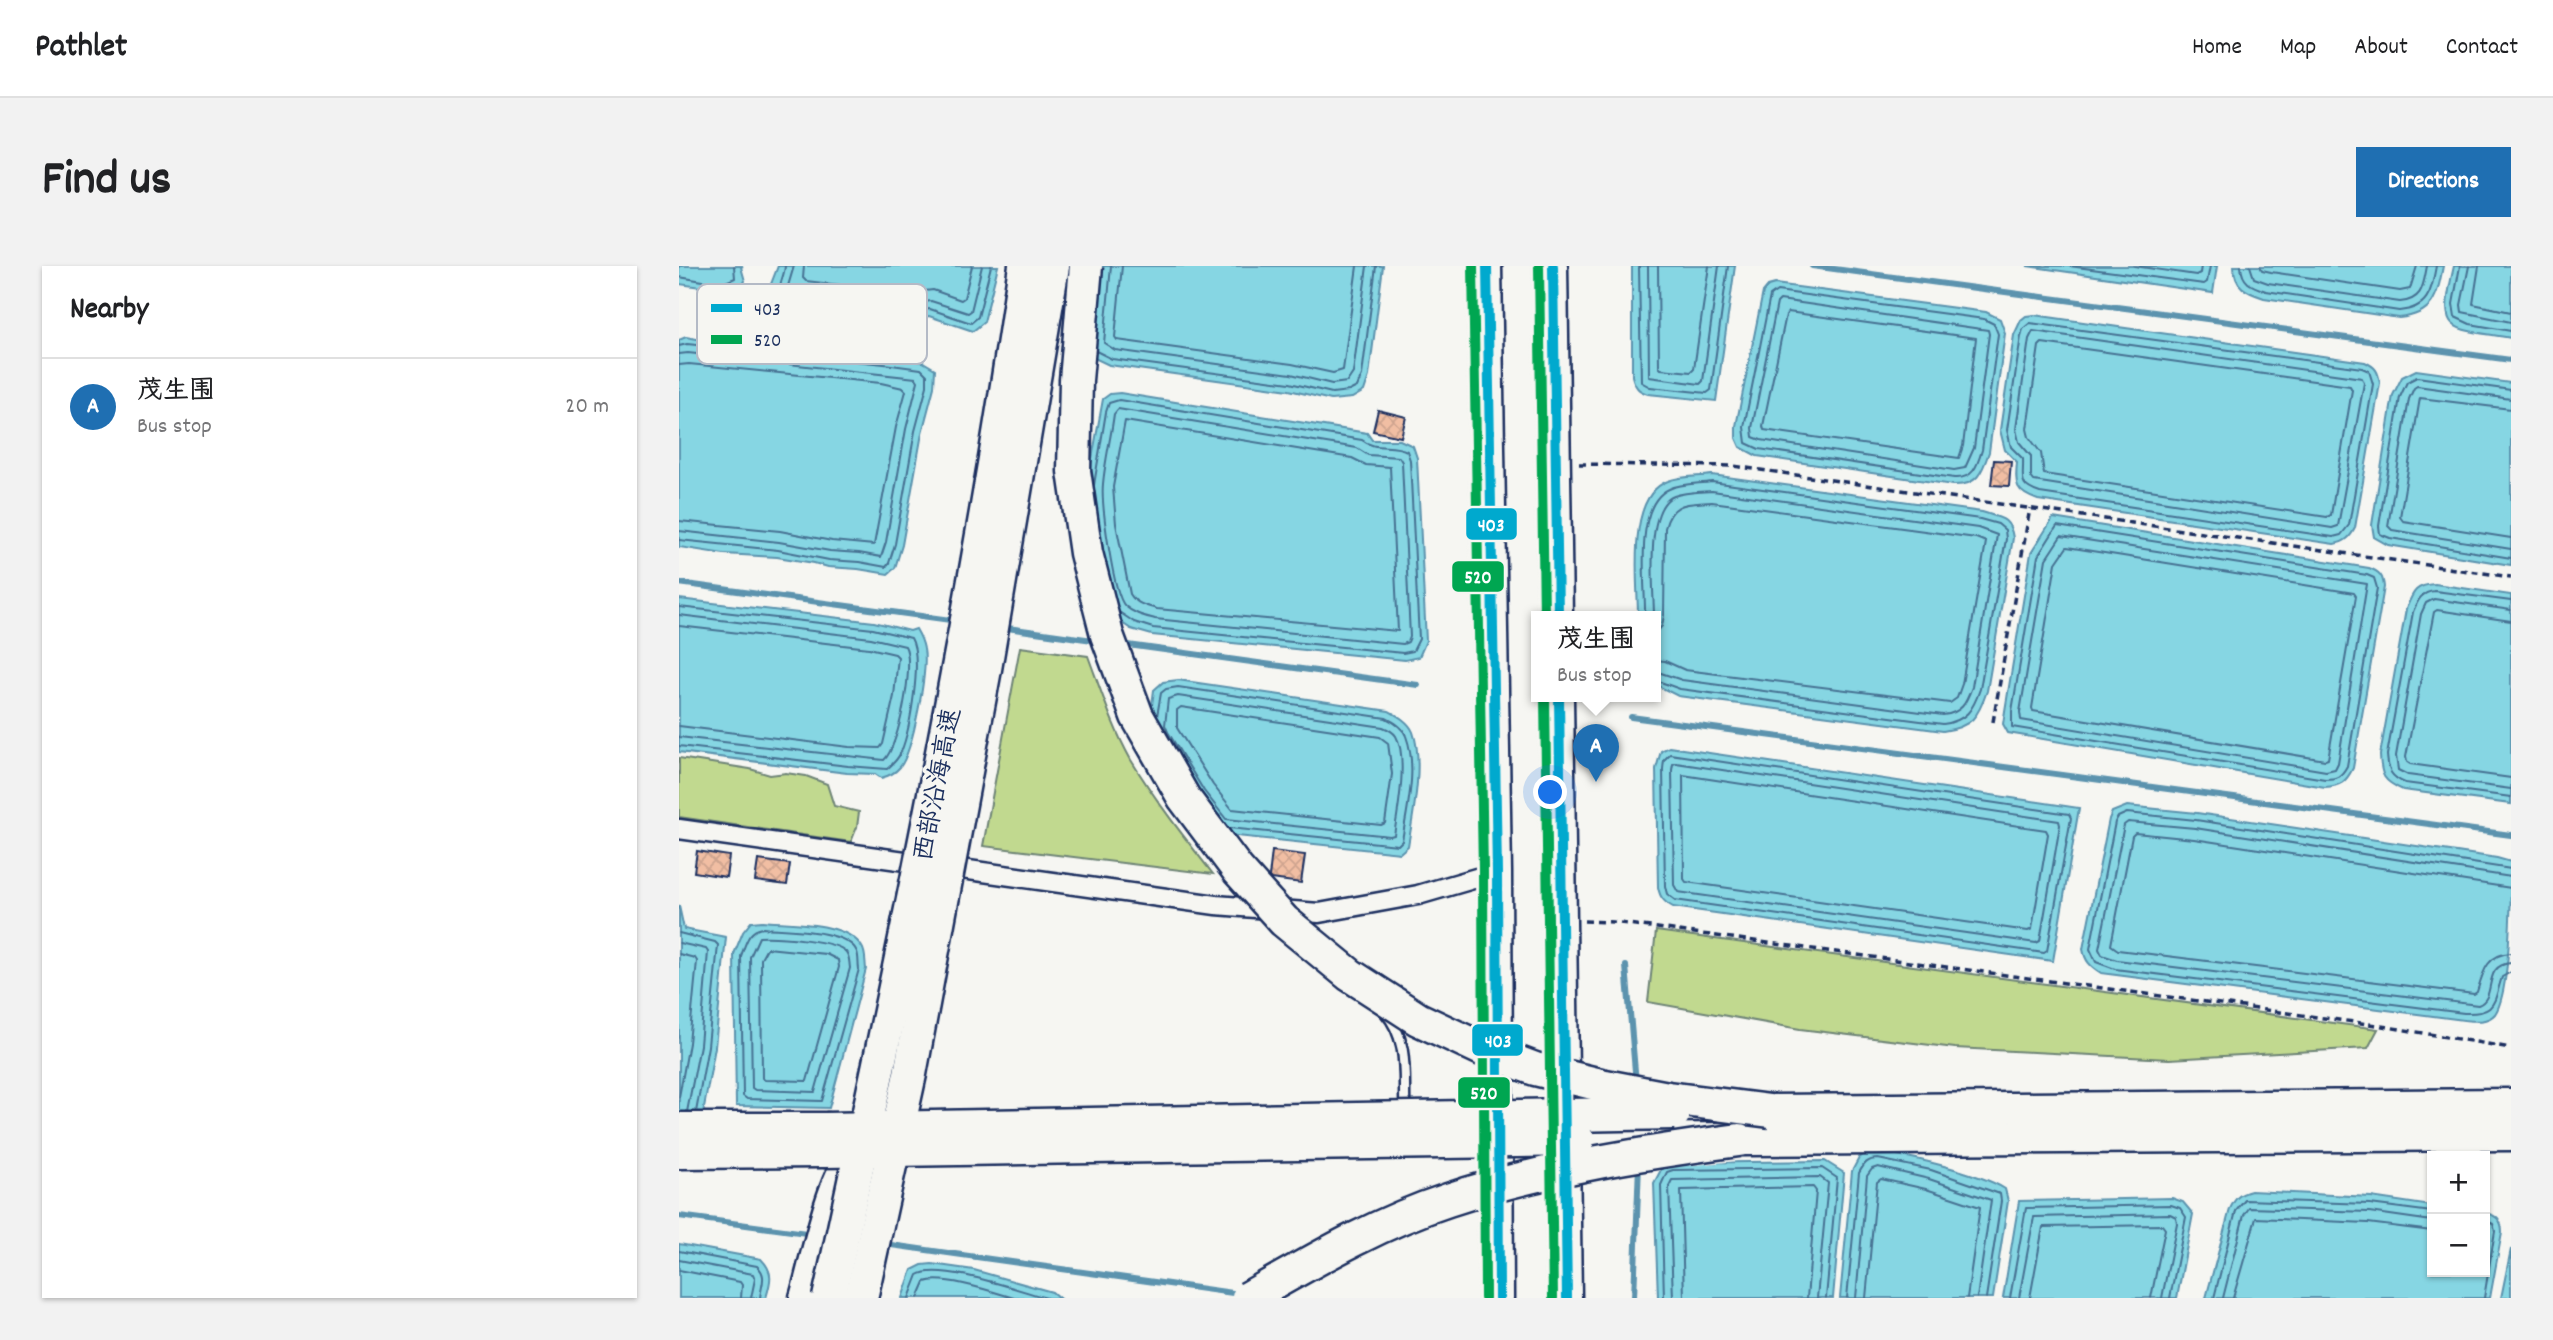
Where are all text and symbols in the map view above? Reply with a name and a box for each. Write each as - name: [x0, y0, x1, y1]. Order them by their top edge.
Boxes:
- text: Pathlet: [35, 25, 127, 72]
- text: Home: [2192, 31, 2242, 65]
- text: Map: [2280, 31, 2316, 65]
- text: About: [2354, 31, 2408, 65]
- text: Contact: [2446, 31, 2518, 65]
- text: Find us: [42, 147, 171, 217]
- button: Directions: [2356, 147, 2511, 217]
- legend: [697, 284, 927, 364]
- text: Nearby: [70, 290, 148, 333]
- text: 403: [754, 298, 781, 325]
- text: 520: [754, 329, 781, 356]
- text: 茂生围: [137, 374, 215, 411]
- text: A: [87, 391, 99, 424]
- text: 20 m: [565, 391, 609, 424]
- text: Bus stop: [137, 411, 212, 444]
- line badge: 403: [1465, 507, 1518, 541]
- text: 403: [1478, 514, 1504, 541]
- line badge: 520: [1451, 560, 1505, 593]
- text: 520: [1464, 566, 1492, 593]
- popup: [1531, 611, 1661, 702]
- text: 茂生围: [1557, 623, 1635, 660]
- text: Bus stop: [1557, 660, 1632, 693]
- street label: 西部沿海高速: [906, 705, 972, 865]
- pin: A: [1573, 724, 1619, 782]
- your location: [1533, 775, 1567, 809]
- line badge: 403: [1471, 1023, 1524, 1057]
- text: 403: [1485, 1030, 1511, 1057]
- line badge: 520: [1457, 1076, 1511, 1109]
- text: 520: [1470, 1082, 1498, 1109]
- map controls: [2427, 1151, 2490, 1277]
- button: +: [2427, 1151, 2490, 1214]
- button: −: [2427, 1214, 2490, 1277]

